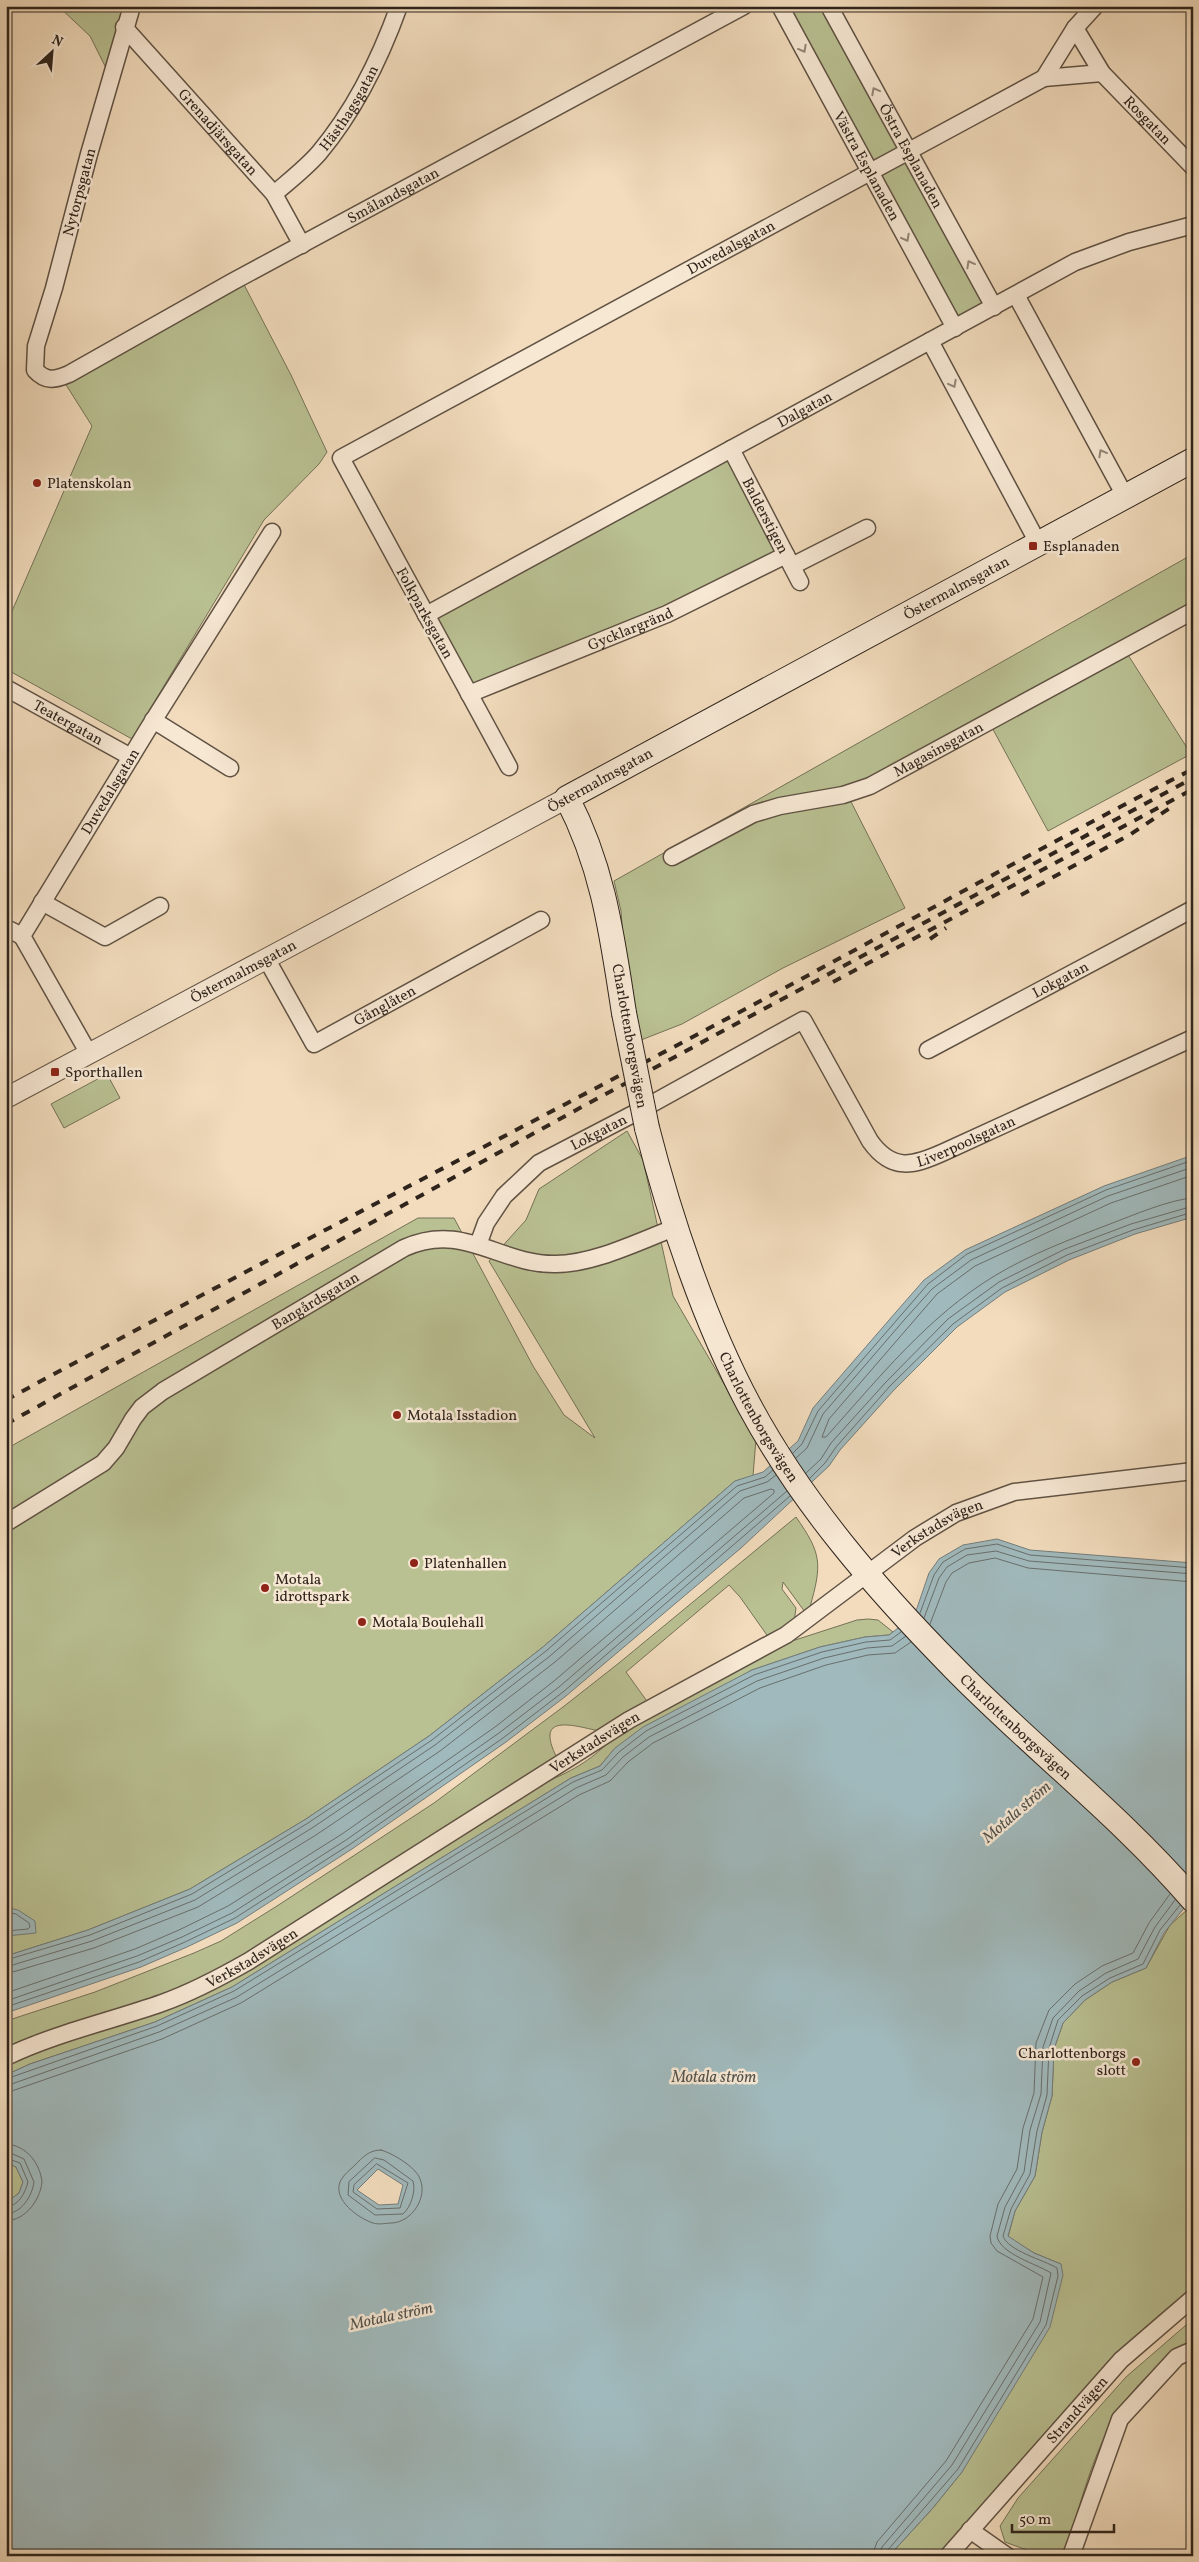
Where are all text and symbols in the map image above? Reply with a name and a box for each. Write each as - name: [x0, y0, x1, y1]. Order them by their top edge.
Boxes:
- north arrow: [28, 28, 78, 78]
- text: N: [48, 31, 66, 52]
- one-way arrow: [797, 44, 807, 53]
- street label: Hästhagsgatan: [315, 62, 385, 156]
- street label: Grenadjärsgatan: [172, 85, 262, 181]
- one-way arrow: [871, 87, 881, 96]
- street label: Rosgatan: [1118, 92, 1175, 150]
- street label: Östra Esplanaden: [873, 101, 947, 213]
- street label: Västra Esplanaden: [827, 108, 904, 225]
- street label: Nytorpsgatan: [59, 146, 102, 239]
- street label: Smålandsgatan: [344, 163, 443, 230]
- street label: Duvedalsgatan: [684, 216, 780, 281]
- one-way arrow: [900, 232, 910, 241]
- one-way arrow: [966, 260, 976, 269]
- one-way arrow: [946, 379, 956, 388]
- street label: Dalgatan: [774, 387, 837, 434]
- one-way arrow: [1099, 449, 1109, 458]
- place label: Platenskolan: [47, 474, 132, 495]
- street label: Balderstigen: [736, 475, 793, 558]
- marker: Platenskolan: [31, 477, 43, 489]
- place label: Esplanaden: [1043, 537, 1120, 558]
- marker: Esplanaden: [1027, 540, 1039, 552]
- street label: Östermalmsgatan: [900, 552, 1014, 626]
- street label: Folkparksgatan: [390, 564, 458, 663]
- street label: Gycklargränd: [585, 603, 677, 657]
- street label: Teatergatan: [29, 696, 106, 752]
- street label: Magasinsgatan: [890, 717, 988, 783]
- street label: Östermalmsgatan: [544, 744, 657, 819]
- street label: Duvedalsgatan: [77, 745, 146, 839]
- street label: Östermalmsgatan: [187, 935, 301, 1009]
- street label: Lokgatan: [1029, 957, 1093, 1004]
- street label: Charlottenborgsvägen: [605, 962, 652, 1110]
- street label: Gånglåten: [350, 981, 420, 1032]
- place label: Sporthallen: [65, 1063, 143, 1084]
- marker: Sporthallen: [49, 1066, 61, 1078]
- street label: Lokgatan: [567, 1110, 631, 1157]
- street label: Liverpoolsgatan: [915, 1112, 1019, 1174]
- street label: Bangårdsgatan: [268, 1268, 364, 1336]
- street label: Charlottenborgsvägen: [713, 1349, 803, 1487]
- place label: Motala Isstadion: [407, 1406, 517, 1427]
- marker: Motala Isstadion: [391, 1409, 403, 1421]
- street label: Verkstadsvägen: [888, 1495, 986, 1564]
- place label: Platenhallen: [424, 1554, 507, 1575]
- marker: Platenhallen: [408, 1557, 420, 1569]
- place label: Motala idrottspark: [275, 1570, 350, 1608]
- marker: Motala idrottspark: [259, 1582, 271, 1594]
- place label: Motala Boulehall: [372, 1613, 484, 1634]
- marker: Motala Boulehall: [356, 1616, 368, 1628]
- street label: Charlottenborgsvägen: [954, 1670, 1076, 1786]
- street label: Verkstadsvägen: [546, 1707, 644, 1780]
- water label: Motala ström: [977, 1777, 1056, 1849]
- street label: Verkstadsvägen: [203, 1924, 303, 1994]
- place label: Charlottenborgs slott: [1018, 2044, 1126, 2082]
- marker: Charlottenborgs slott: [1130, 2056, 1142, 2068]
- water label: Motala ström: [671, 2067, 756, 2089]
- water label: Motala ström: [347, 2297, 435, 2337]
- street label: Strandvägen: [1043, 2372, 1114, 2449]
- scale bar: [1012, 2502, 1114, 2534]
- text: 50 m: [1019, 2510, 1051, 2531]

